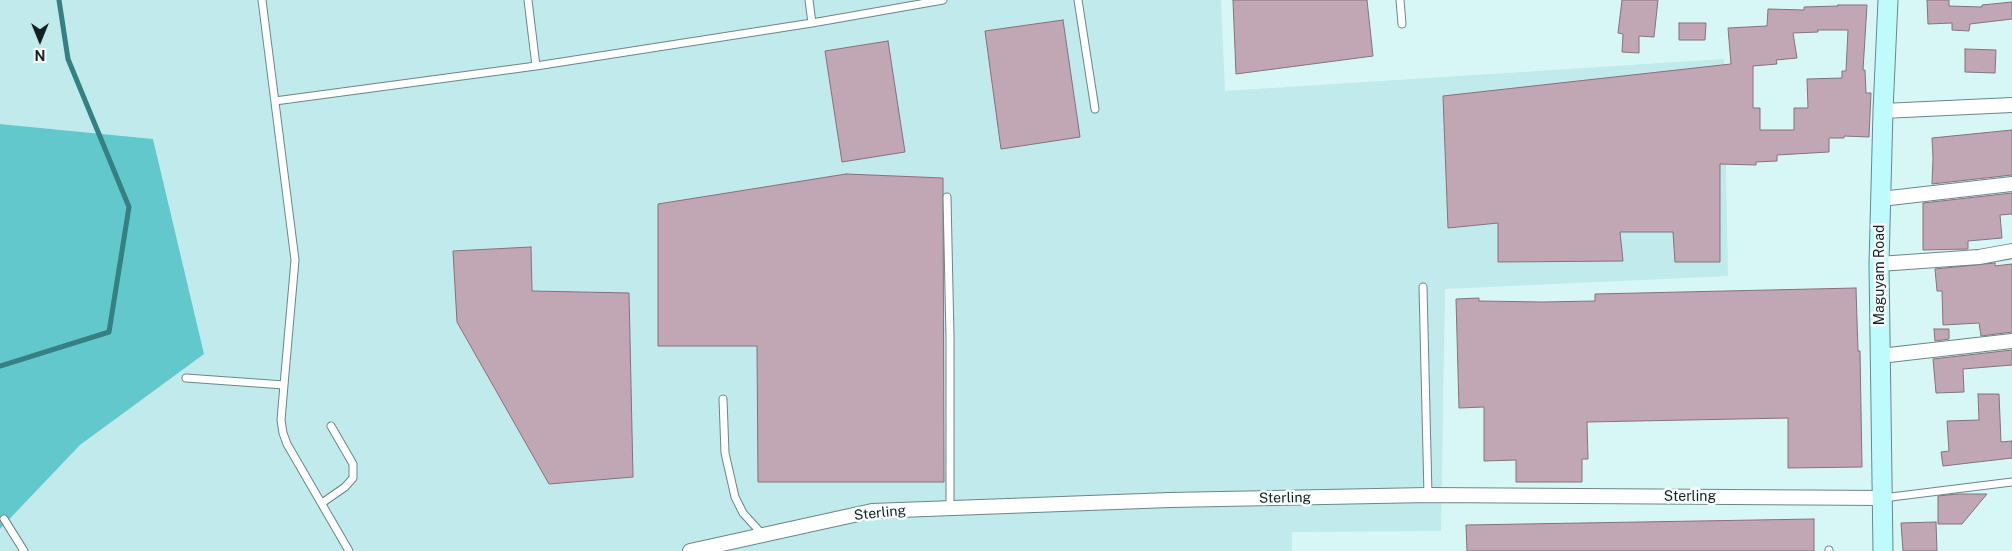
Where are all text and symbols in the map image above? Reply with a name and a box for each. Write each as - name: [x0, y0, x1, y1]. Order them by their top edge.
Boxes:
- north arrow: [15, 15, 65, 65]
- text: N: [35, 47, 45, 63]
- street label: Maguyam Road: [1872, 225, 1888, 325]
- street label: Sterling: [1259, 489, 1311, 507]
- street label: Sterling: [1664, 489, 1716, 505]
- street label: Sterling: [853, 502, 907, 524]

